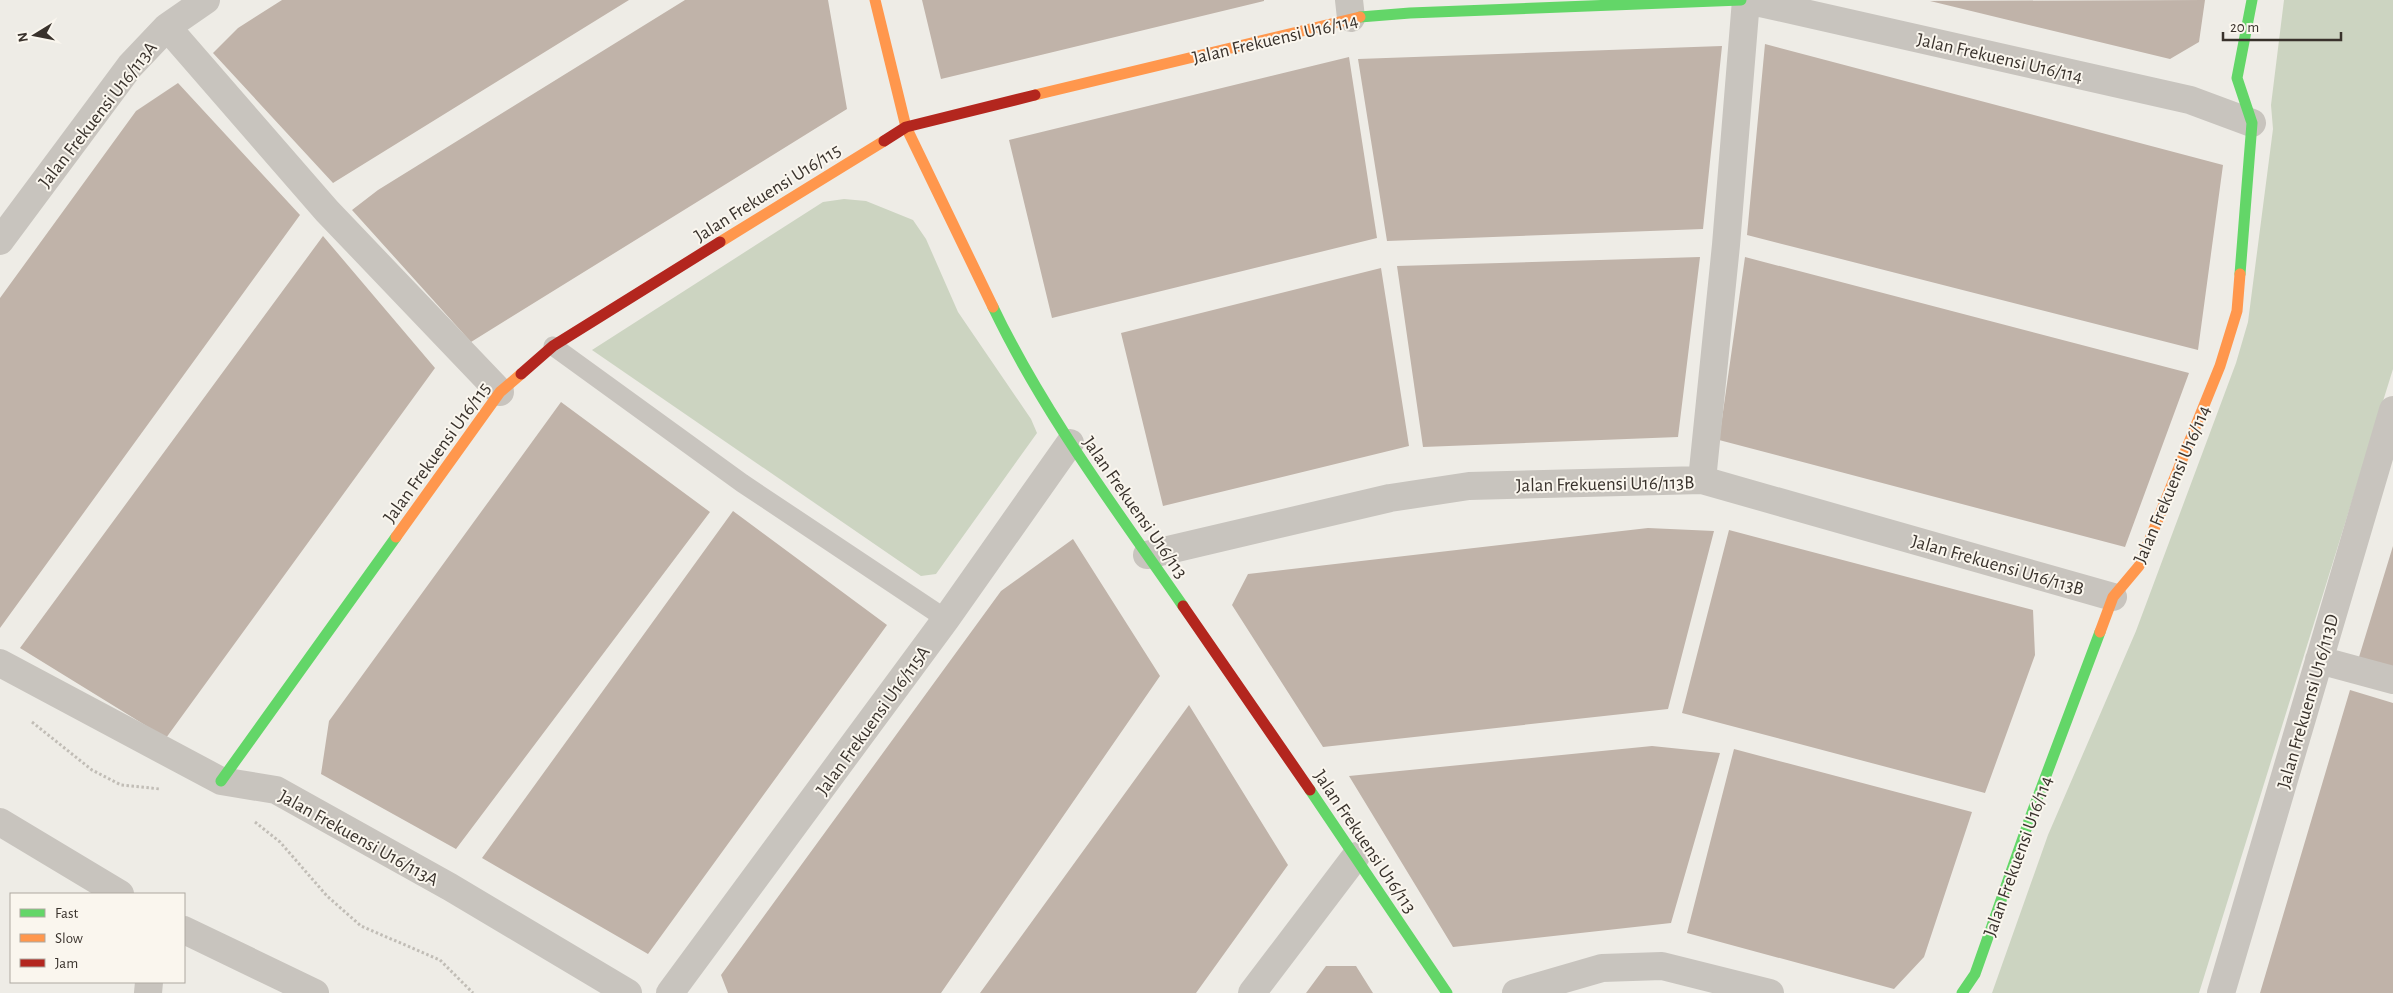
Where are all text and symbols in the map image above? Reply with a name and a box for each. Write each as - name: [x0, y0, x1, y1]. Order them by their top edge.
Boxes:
- north arrow: [10, 10, 60, 60]
- scale bar: [2223, 10, 2340, 42]
- street label: Jalan Frekuensi U16/114: [1191, 11, 1360, 68]
- text: 20 m: [2230, 20, 2259, 35]
- street label: Jalan Frekuensi U16/114: [1915, 30, 2084, 87]
- text: N: [15, 31, 31, 43]
- street label: Jalan Frekuensi U16/113A: [36, 38, 161, 191]
- street label: Jalan Frekuensi U16/115: [691, 141, 844, 246]
- street label: Jalan Frekuensi U16/115: [380, 379, 494, 527]
- street label: Jalan Frekuensi U16/114: [2130, 403, 2214, 566]
- street label: Jalan Frekuensi U16/113: [1079, 433, 1191, 582]
- street label: Jalan Frekuensi U16/113B: [1516, 473, 1694, 496]
- street label: Jalan Frekuensi U16/113B: [1909, 532, 2086, 599]
- street label: Jalan Frekuensi U16/113D: [2274, 612, 2342, 791]
- street label: Jalan Frekuensi U16/115A: [813, 643, 934, 799]
- street label: Jalan Frekuensi U16/113: [1310, 767, 1420, 917]
- street label: Jalan Frekuensi U16/114: [1980, 774, 2056, 939]
- street label: Jalan Frekuensi U16/113A: [275, 787, 441, 890]
- legend: [10, 893, 185, 983]
- text: Fast: [55, 906, 79, 921]
- text: Slow: [55, 931, 83, 946]
- text: Jam: [55, 956, 78, 971]

